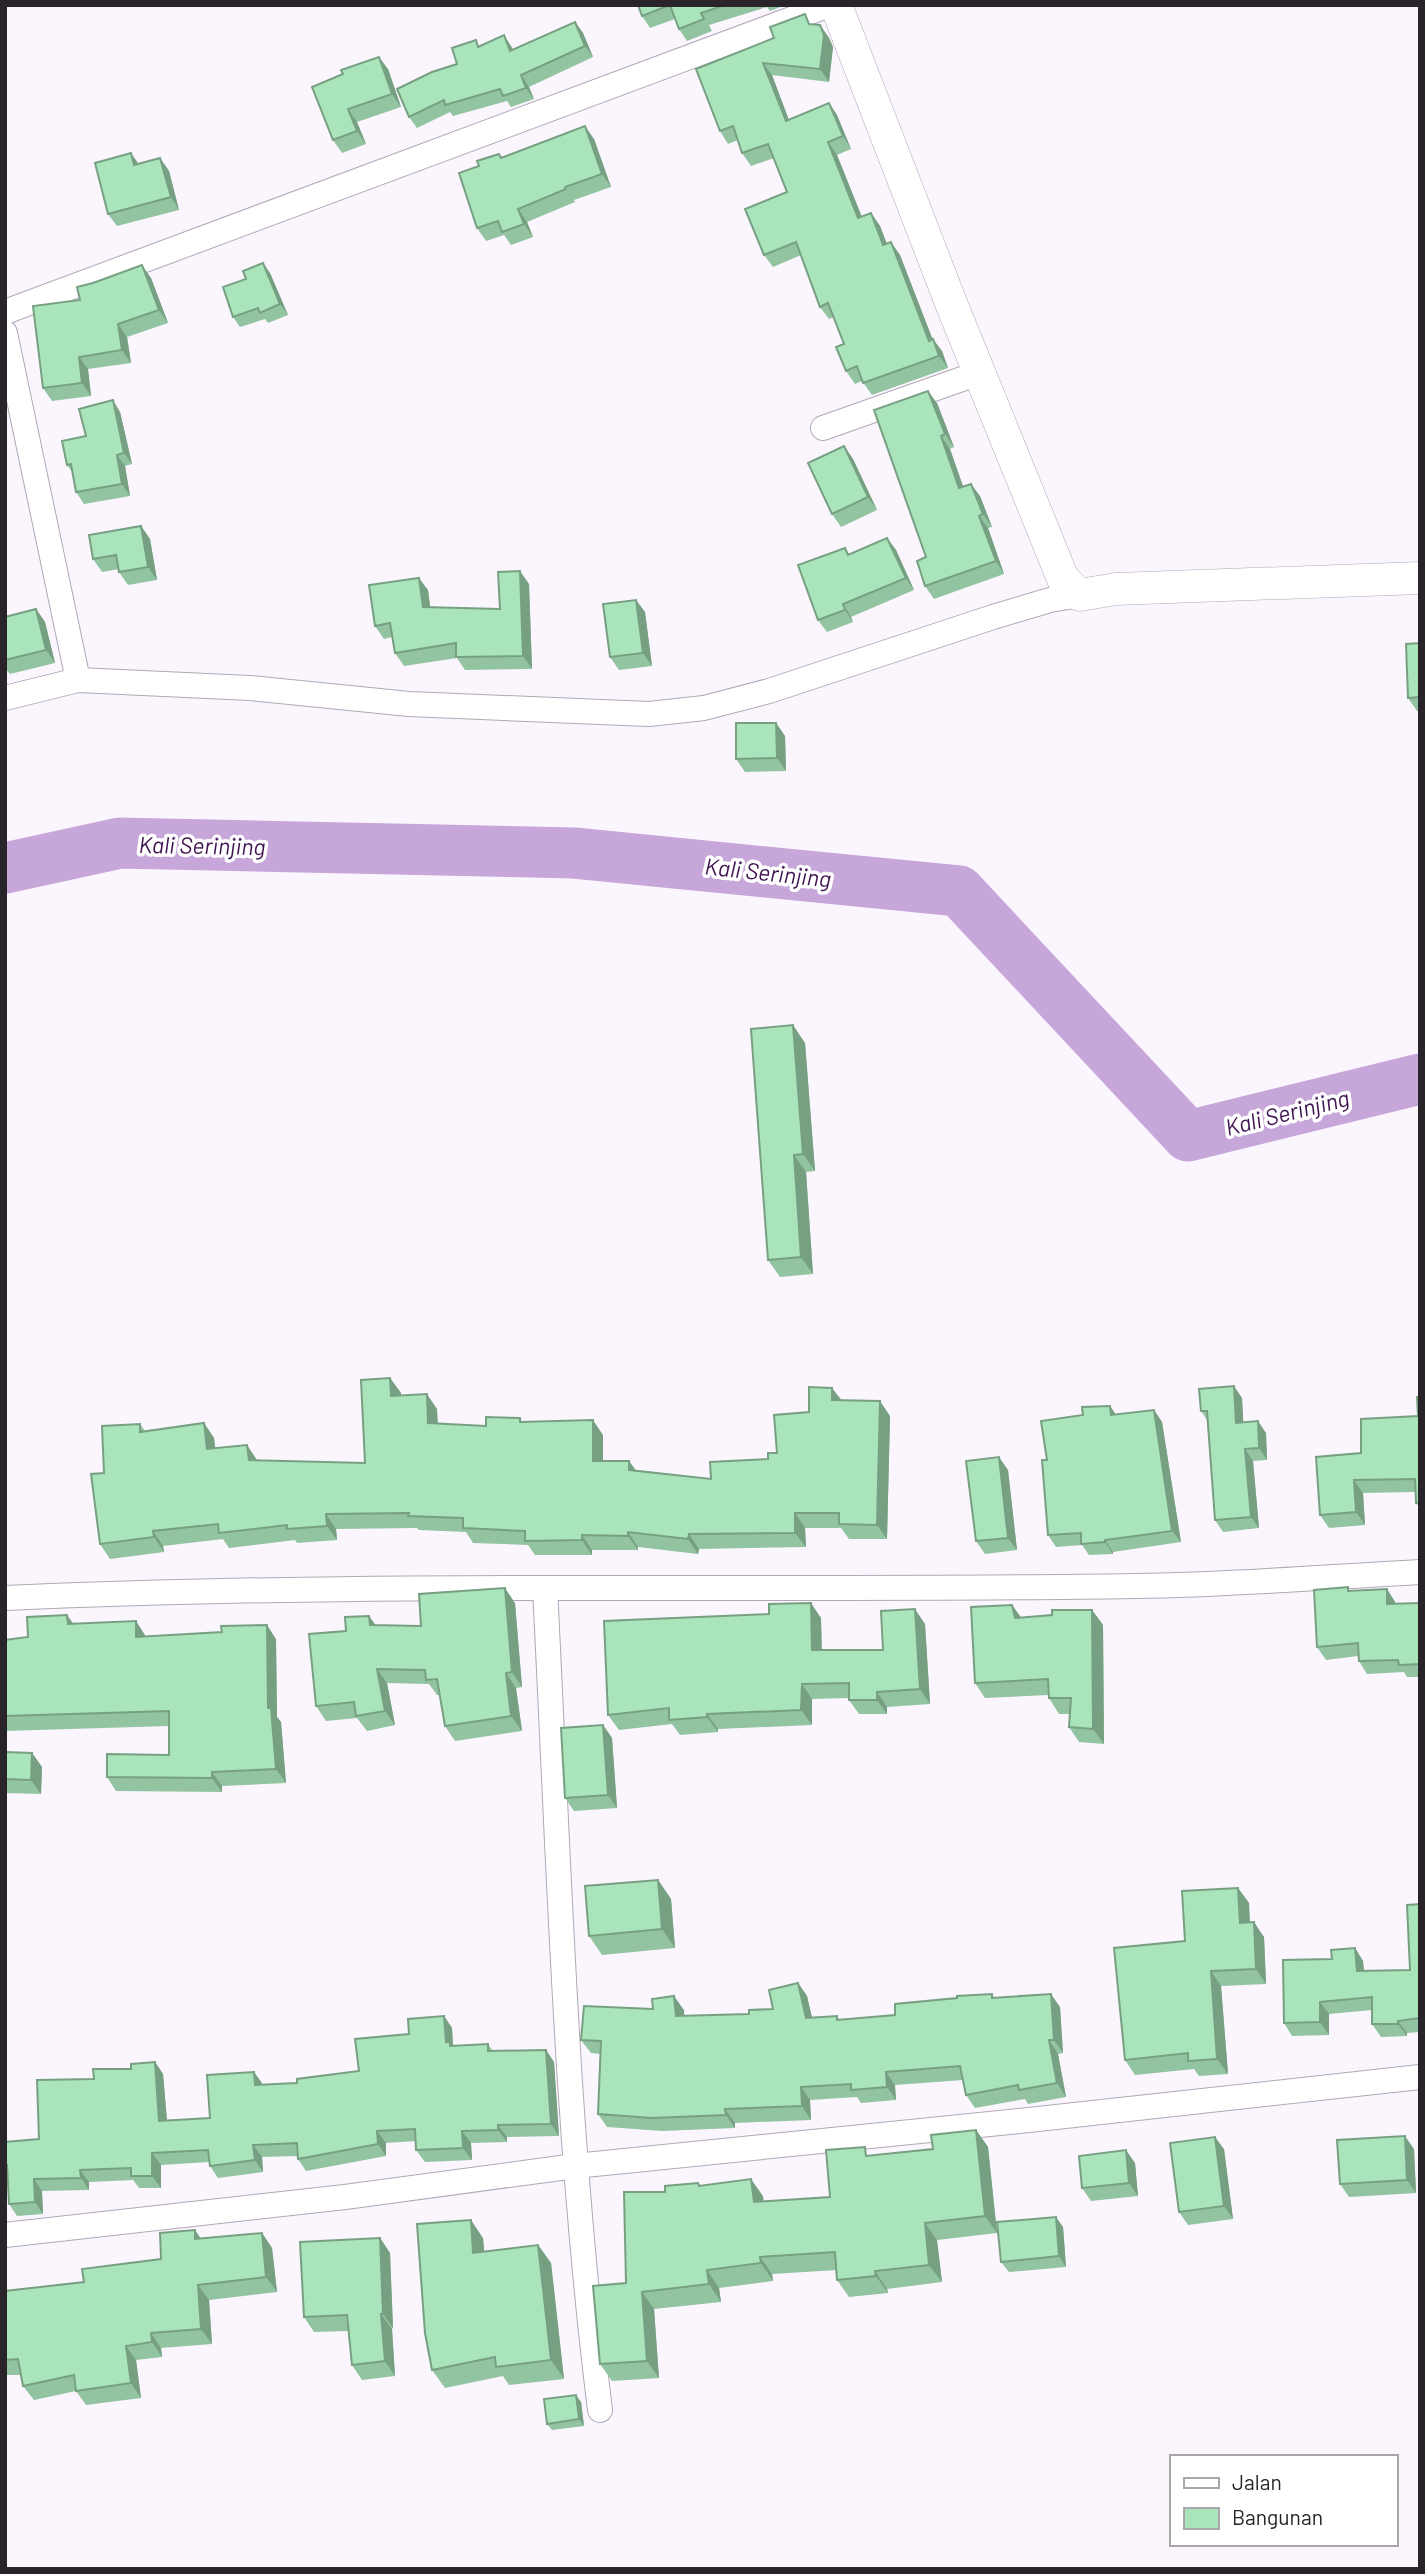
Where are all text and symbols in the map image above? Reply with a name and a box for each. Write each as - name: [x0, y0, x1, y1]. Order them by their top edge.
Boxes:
- water label: Kali Serinjing: [138, 830, 266, 860]
- water label: Kali Serinjing: [704, 851, 833, 893]
- water label: Kali Serinjing: [1222, 1083, 1352, 1141]
- legend: [1170, 2455, 1397, 2546]
- text: Jalan: [1232, 2469, 1282, 2494]
- text: Bangunan: [1232, 2504, 1323, 2529]

